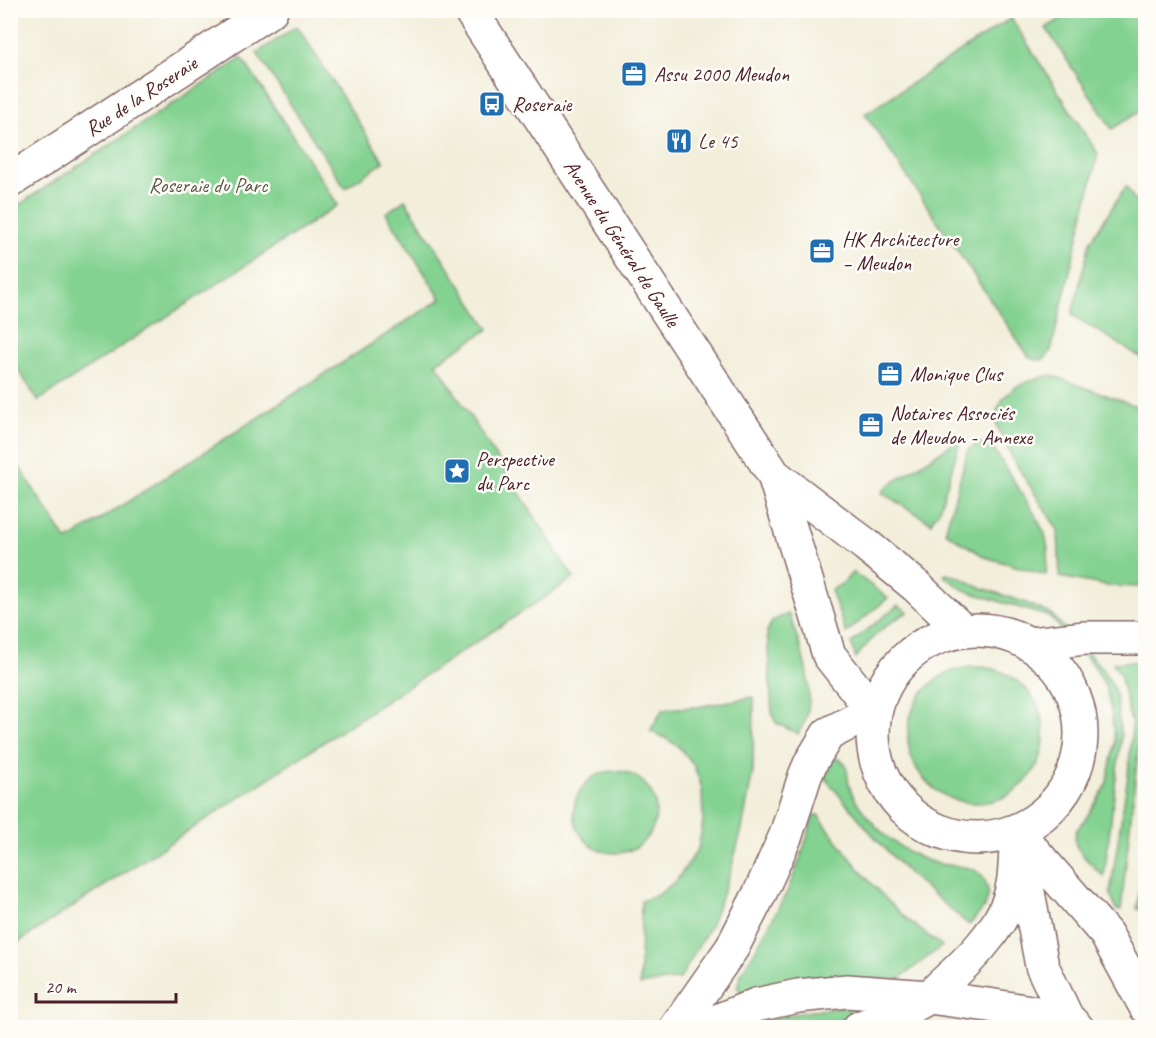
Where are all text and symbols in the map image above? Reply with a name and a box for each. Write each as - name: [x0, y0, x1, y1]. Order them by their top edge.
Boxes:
- street label: Rue de la Roseraie: [80, 50, 203, 142]
- office icon: Assu 2000 Meudon: [619, 59, 649, 89]
- place label: Assu 2000 Meudon: [654, 61, 790, 87]
- bus stop icon: Roseraie: [477, 89, 507, 119]
- place label: Roseraie: [512, 91, 573, 117]
- restaurant icon: Le 45: [664, 126, 694, 156]
- place label: Le 45: [698, 128, 739, 154]
- street label: Avenue du Général de Gaulle: [558, 155, 686, 332]
- park label: Roseraie du Parc: [149, 172, 269, 198]
- place label: HK Architecture – Meudon: [842, 226, 960, 276]
- office icon: HK Architecture – Meudon: [807, 236, 837, 266]
- office icon: Monique Clus: [875, 359, 905, 389]
- place label: Monique Clus: [910, 361, 1004, 387]
- place label: Notaires Associés de Meudon - Annexe: [890, 400, 1033, 450]
- office icon: Notaires Associés de Meudon - Annexe: [856, 410, 886, 440]
- place label: Perspective du Parc: [476, 446, 556, 496]
- place icon: Perspective du Parc: [442, 456, 472, 486]
- scale bar: [36, 966, 176, 1004]
- text: 20 m: [45, 976, 78, 998]

